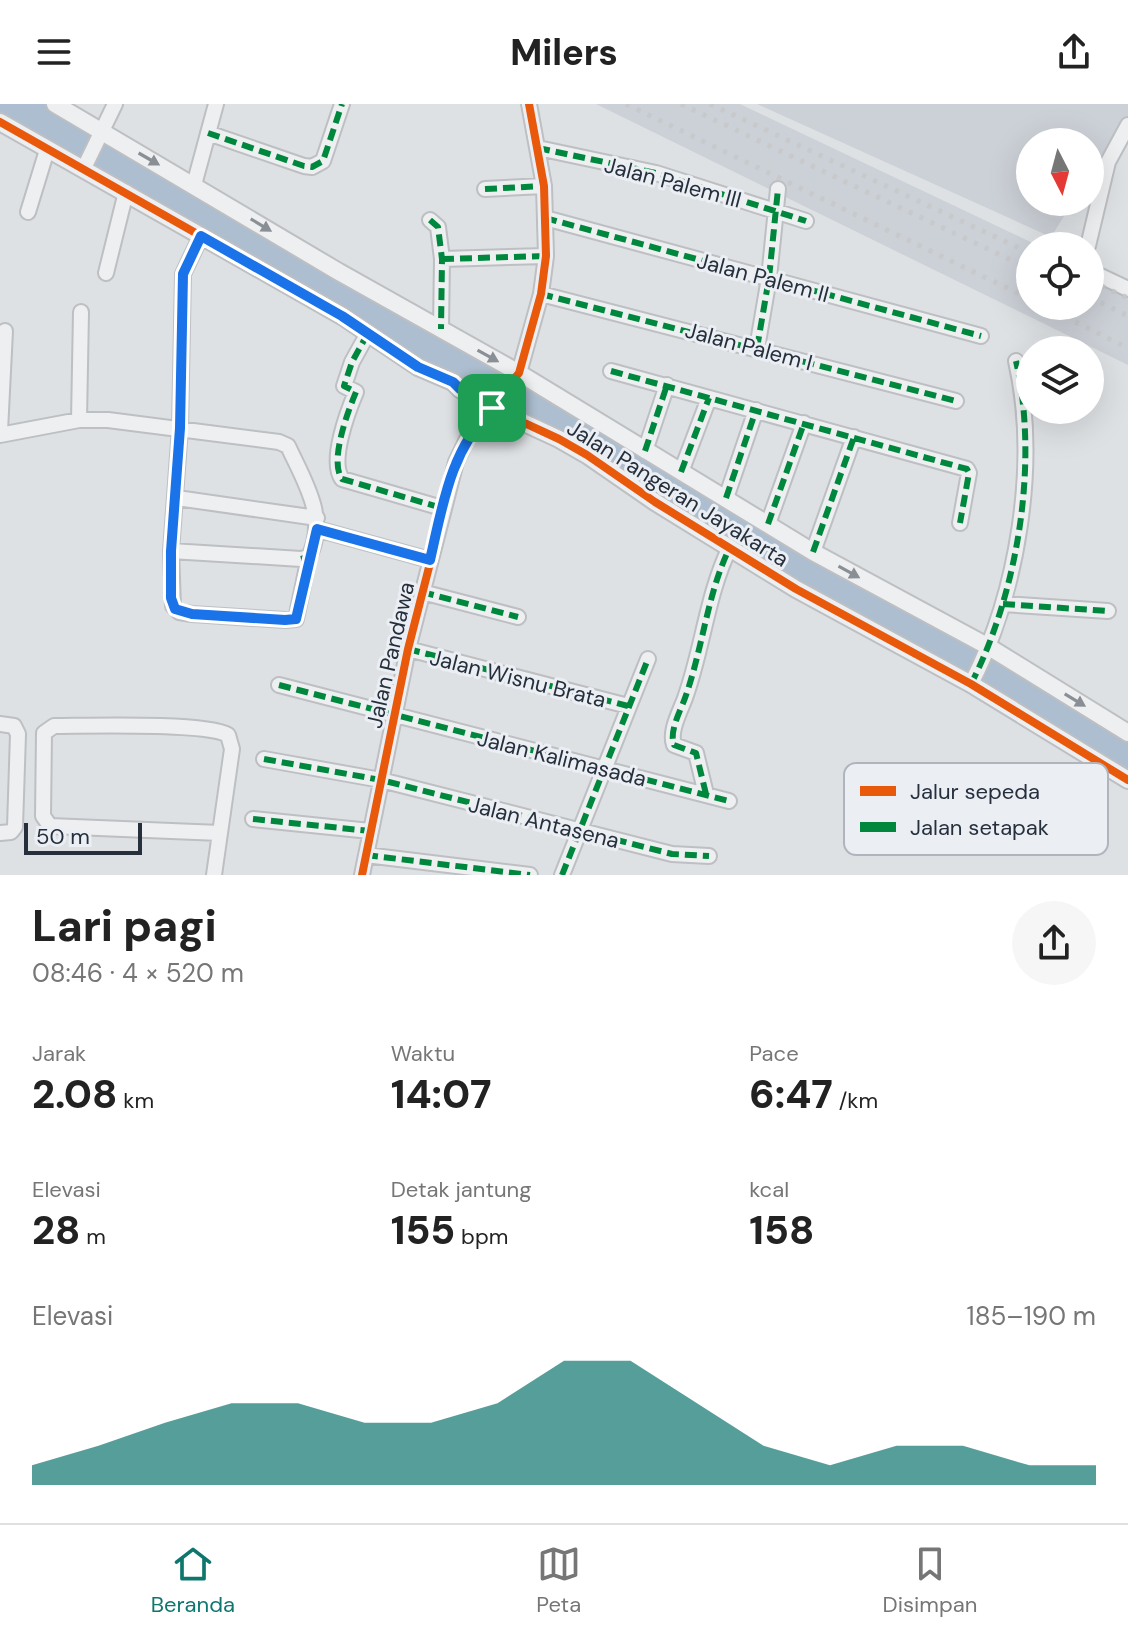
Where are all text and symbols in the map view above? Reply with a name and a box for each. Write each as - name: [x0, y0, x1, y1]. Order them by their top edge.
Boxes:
- text: Milers: [510, 29, 618, 76]
- icon: menu: [32, 30, 76, 74]
- icon: share: [1052, 30, 1096, 74]
- north arrow: [1016, 128, 1104, 216]
- map controls: [1016, 128, 1104, 424]
- street label: Jalan Palem III: [601, 150, 745, 215]
- one-way arrow: [137, 152, 160, 166]
- one-way arrow: [250, 218, 272, 232]
- button: locate: [1016, 232, 1104, 320]
- street label: Jalan Palem II: [694, 246, 832, 309]
- street label: Jalan Palem I: [682, 316, 816, 377]
- button: layers: [1016, 336, 1104, 424]
- one-way arrow: [477, 349, 500, 363]
- pin: [458, 374, 526, 442]
- icon: arrive: [470, 386, 514, 430]
- street label: Jalan Pangeran Jayakarta: [562, 413, 794, 574]
- one-way arrow: [838, 565, 861, 578]
- street label: Jalan Pandawa: [360, 579, 421, 731]
- street label: Jalan Wisnu Brata: [427, 643, 609, 714]
- one-way arrow: [1064, 693, 1086, 707]
- street label: Jalan Kalimasada: [474, 723, 649, 794]
- legend: [844, 763, 1108, 855]
- text: Jalur sepeda: [910, 777, 1040, 806]
- street label: Jalan Antasena: [466, 790, 622, 855]
- text: Jalan setapak: [910, 813, 1049, 842]
- scale bar: [24, 819, 142, 855]
- text: 50 m: [36, 822, 90, 851]
- text: Lari pagi: [32, 897, 217, 955]
- button: share: [1012, 901, 1096, 985]
- text: 08:46 · 4 × 520 m: [32, 956, 244, 990]
- text: Jarak: [32, 1039, 86, 1068]
- text: Waktu: [391, 1039, 455, 1068]
- text: Pace: [749, 1039, 799, 1068]
- text: 2.08: [32, 1068, 117, 1120]
- text: 14:07: [391, 1068, 492, 1120]
- text: 6:47: [749, 1068, 833, 1120]
- text: km: [117, 1086, 154, 1115]
- text: /km: [833, 1086, 878, 1115]
- text: Elevasi: [32, 1175, 101, 1204]
- text: Detak jantung: [391, 1175, 532, 1204]
- text: kcal: [749, 1175, 789, 1204]
- text: 28: [32, 1204, 80, 1256]
- text: 155: [391, 1204, 455, 1256]
- text: 158: [749, 1204, 814, 1256]
- text: m: [80, 1222, 106, 1251]
- text: bpm: [455, 1222, 508, 1251]
- text: Elevasi: [32, 1299, 113, 1333]
- text: 185–190 m: [967, 1299, 1096, 1333]
- tab: Beranda: [151, 1542, 235, 1619]
- tab: Peta: [536, 1542, 581, 1619]
- tab: Disimpan: [883, 1542, 977, 1619]

